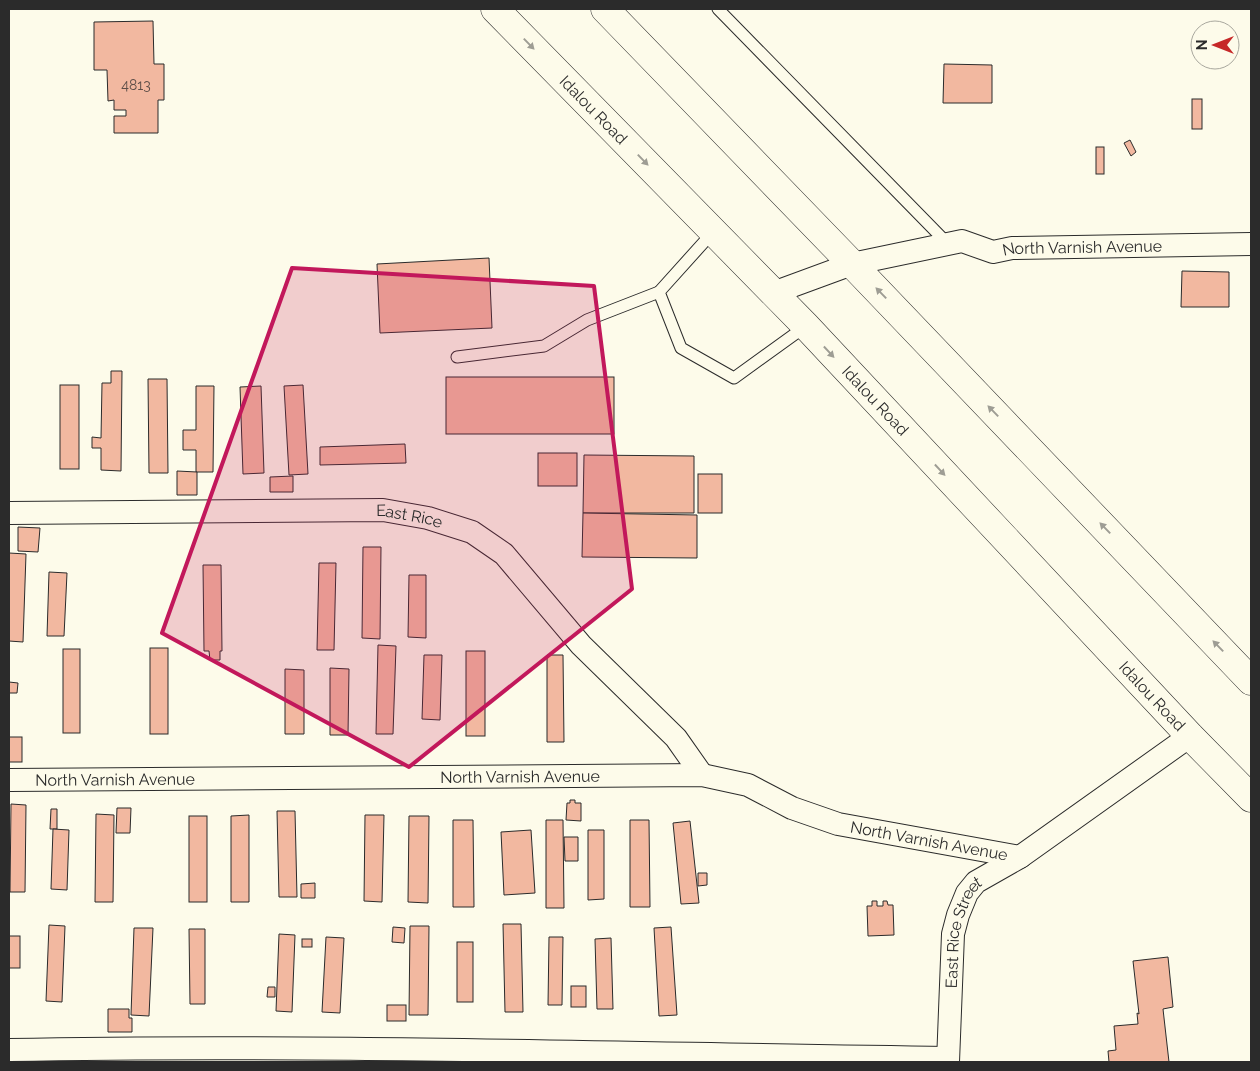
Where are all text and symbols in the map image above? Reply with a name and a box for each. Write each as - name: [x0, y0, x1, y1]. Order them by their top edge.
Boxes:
- north arrow: [1190, 20, 1240, 70]
- one-way arrow: [523, 37, 535, 49]
- text: N: [1194, 40, 1210, 50]
- street label: Idalou Road: [556, 72, 631, 148]
- house number: 4813: [121, 77, 151, 93]
- one-way arrow: [637, 153, 649, 165]
- street label: North Varnish Avenue: [1001, 236, 1162, 260]
- one-way arrow: [875, 287, 887, 299]
- one-way arrow: [823, 345, 835, 357]
- street label: Idalou Road: [838, 362, 913, 440]
- one-way arrow: [987, 405, 999, 417]
- one-way arrow: [934, 464, 946, 476]
- street label: East Rice: [376, 501, 445, 532]
- one-way arrow: [1099, 522, 1111, 534]
- one-way arrow: [1212, 640, 1224, 652]
- street label: Idalou Road: [1115, 658, 1189, 735]
- street label: North Varnish Avenue: [440, 767, 600, 787]
- street label: North Varnish Avenue: [35, 770, 195, 790]
- street label: North Varnish Avenue: [849, 817, 1009, 865]
- street label: East Rice Street: [942, 872, 985, 989]

